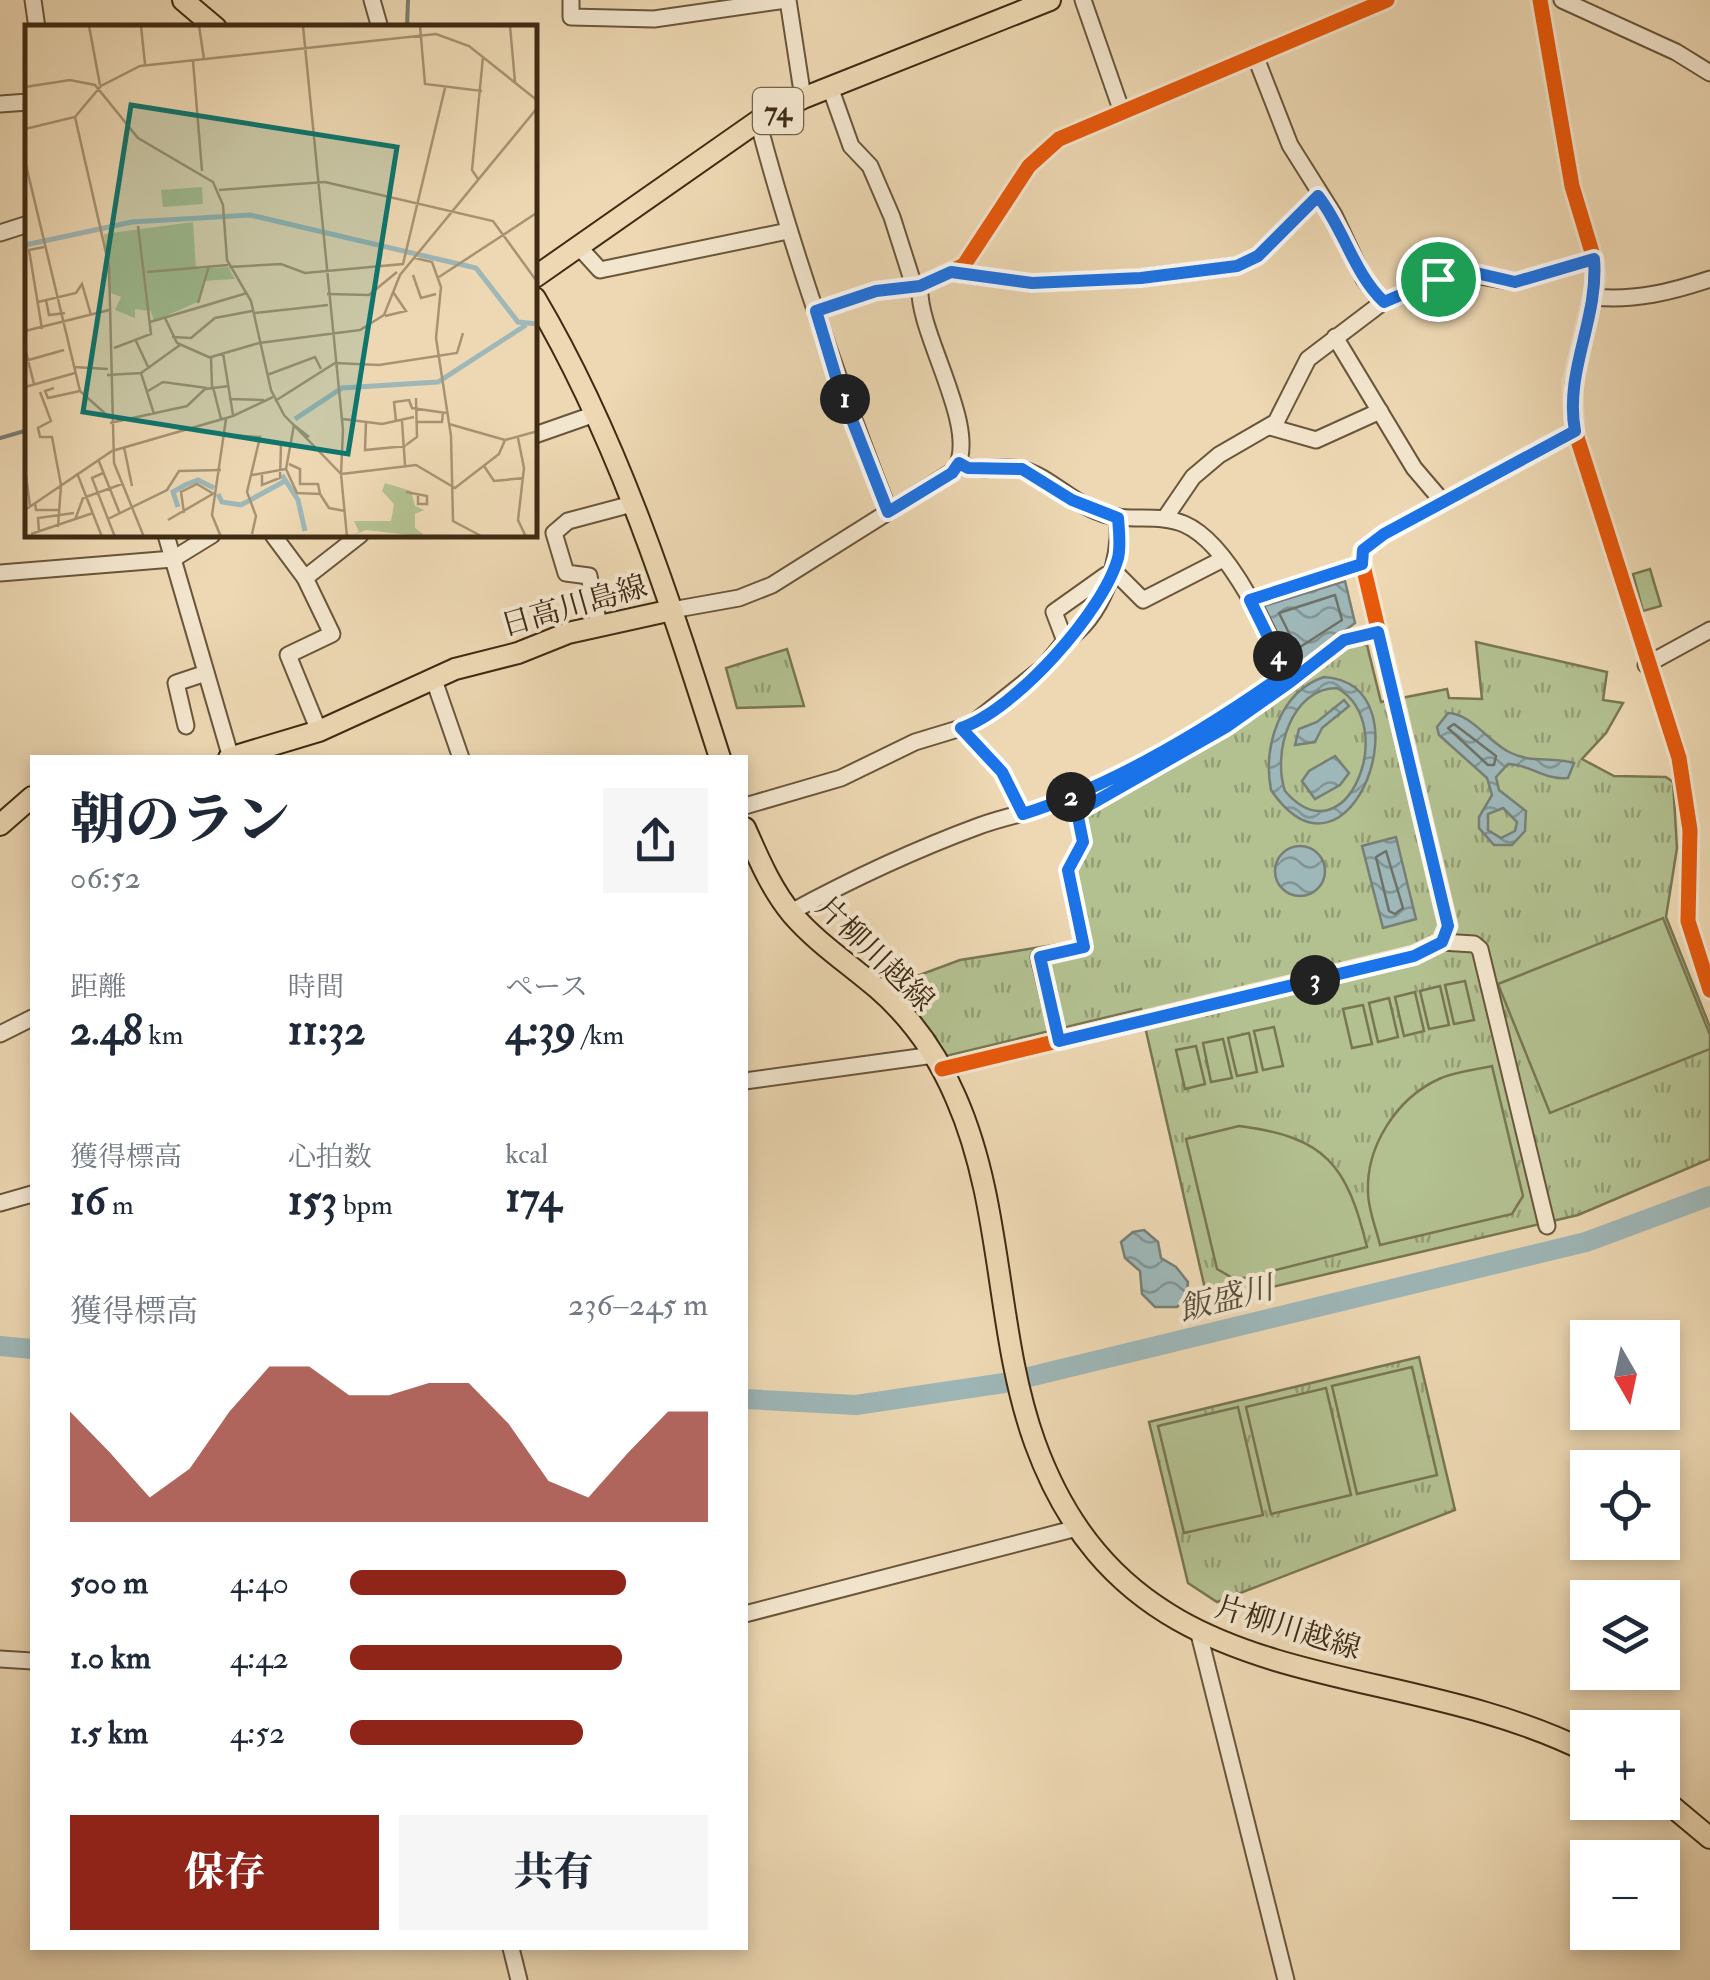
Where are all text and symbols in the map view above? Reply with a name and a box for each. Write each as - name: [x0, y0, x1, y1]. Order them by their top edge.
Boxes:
- inset map: [25, 25, 538, 538]
- road number: 74: [753, 88, 803, 134]
- pin: [1396, 237, 1481, 322]
- icon: arrive: [1411, 252, 1466, 307]
- pin: 1: [820, 374, 870, 424]
- text: 1: [840, 381, 850, 416]
- street label: 日高川島線: [497, 568, 651, 644]
- pin: 4: [1253, 631, 1303, 681]
- text: 4: [1270, 638, 1286, 673]
- pin: 2: [1046, 772, 1096, 822]
- text: 2: [1064, 779, 1078, 814]
- text: 朝のラン: [70, 786, 290, 855]
- button: share: [603, 788, 708, 893]
- text: 06:52: [70, 858, 141, 898]
- street label: 片柳川越線: [808, 889, 942, 1019]
- pin: 3: [1290, 955, 1340, 1005]
- text: 3: [1310, 962, 1320, 997]
- text: 距離: [70, 970, 126, 1005]
- text: 時間: [288, 970, 344, 1005]
- text: ペース: [505, 970, 588, 1005]
- text: 2.48: [70, 1005, 142, 1057]
- text: 11:32: [288, 1005, 365, 1057]
- text: 4:39: [505, 1005, 576, 1057]
- text: km: [142, 1018, 183, 1053]
- text: /km: [576, 1018, 624, 1053]
- text: kcal: [505, 1137, 548, 1172]
- text: 獲得標高: [70, 1140, 182, 1175]
- text: 心拍数: [288, 1140, 372, 1175]
- text: 174: [505, 1172, 561, 1224]
- text: 16: [70, 1175, 106, 1227]
- text: 153: [288, 1175, 337, 1227]
- text: m: [106, 1188, 134, 1223]
- text: bpm: [337, 1188, 393, 1223]
- water label: 飯盛川: [1175, 1267, 1280, 1330]
- text: 236–245 m: [568, 1285, 708, 1325]
- text: 獲得標高: [70, 1292, 198, 1332]
- north arrow: [1570, 1320, 1680, 1430]
- map controls: [1570, 1320, 1680, 1950]
- button: locate: [1570, 1450, 1680, 1560]
- text: 500 m: [70, 1563, 148, 1603]
- text: 4:40: [230, 1563, 289, 1603]
- button: layers: [1570, 1580, 1680, 1690]
- street label: 片柳川越線: [1211, 1588, 1365, 1668]
- text: 1.0 km: [70, 1638, 151, 1678]
- text: 4:42: [230, 1638, 289, 1678]
- button: +: [1570, 1710, 1680, 1820]
- text: 1.5 km: [70, 1713, 148, 1753]
- text: 4:52: [230, 1713, 285, 1753]
- button: 保存: [70, 1815, 379, 1930]
- button: 共有: [399, 1815, 708, 1930]
- button: −: [1570, 1840, 1680, 1950]

